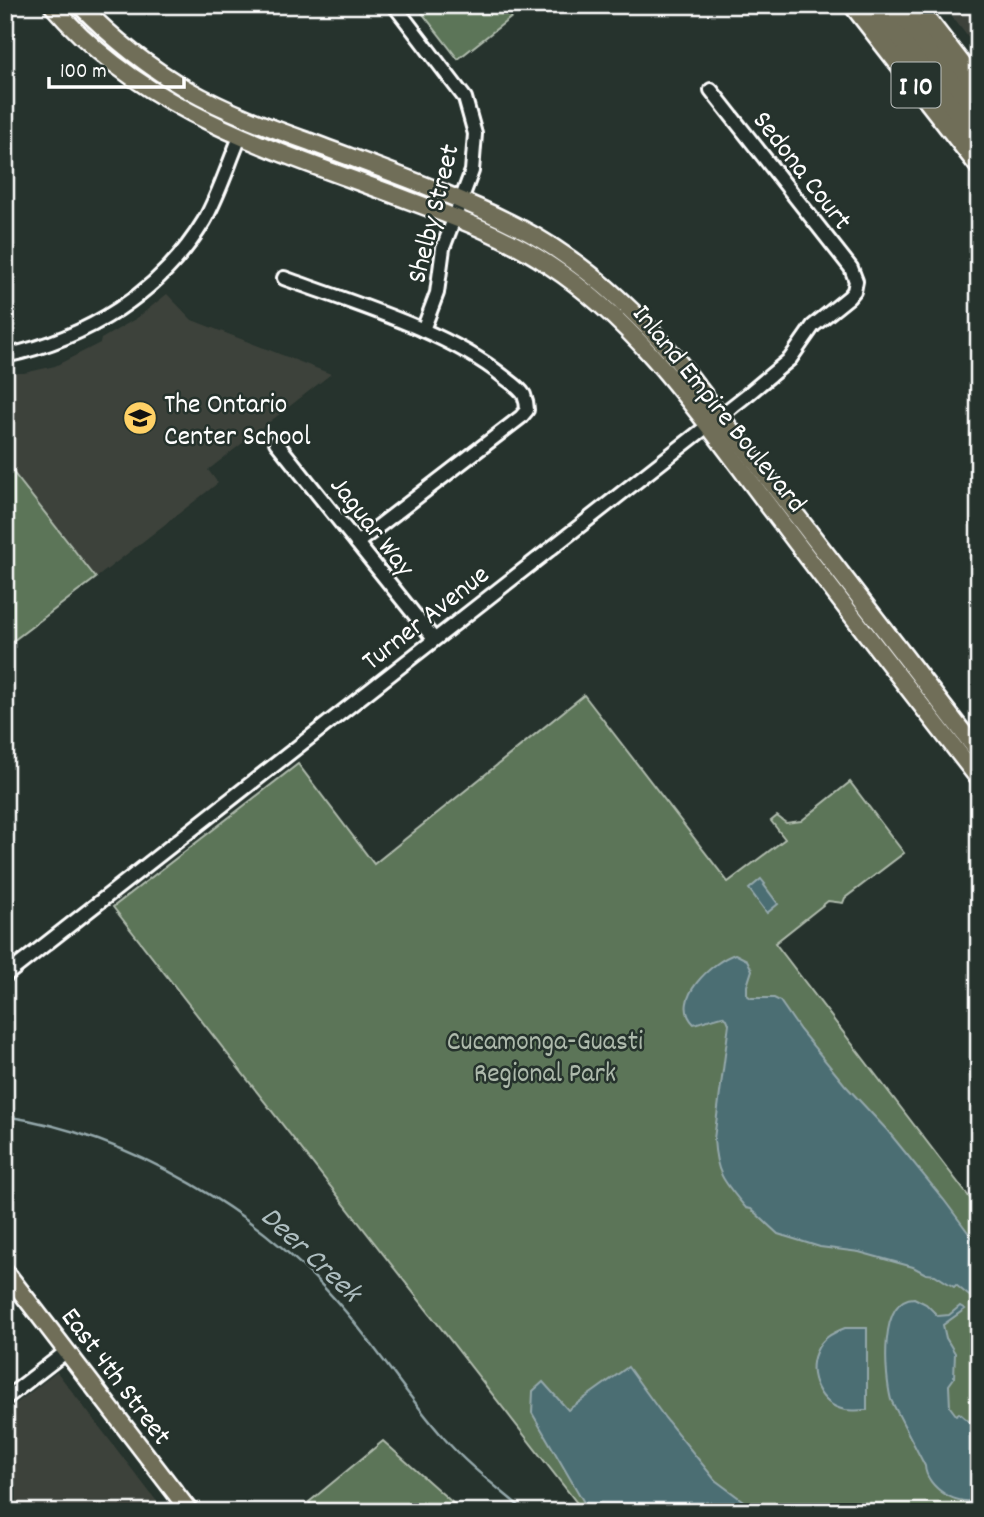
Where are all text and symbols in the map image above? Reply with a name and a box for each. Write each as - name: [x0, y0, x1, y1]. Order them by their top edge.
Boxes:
- scale bar: [49, 46, 184, 90]
- text: 100 m: [60, 58, 107, 88]
- road number: I 10: [892, 62, 940, 108]
- street label: Sedona Court: [741, 104, 859, 240]
- street label: Shelby Street: [399, 140, 472, 288]
- street label: Inland Empire Boulevard: [620, 297, 814, 523]
- place label: The Ontario Center School: [164, 387, 311, 459]
- school or university icon: The Ontario Center School: [121, 399, 159, 437]
- street label: Jaguar Way: [318, 469, 423, 587]
- street label: Turner Avenue: [355, 557, 499, 683]
- park label: Cucamonga-Guasti Regional Park: [447, 1024, 643, 1096]
- water label: Deer Creek: [249, 1198, 371, 1316]
- street label: East 4th Street: [49, 1301, 179, 1455]

